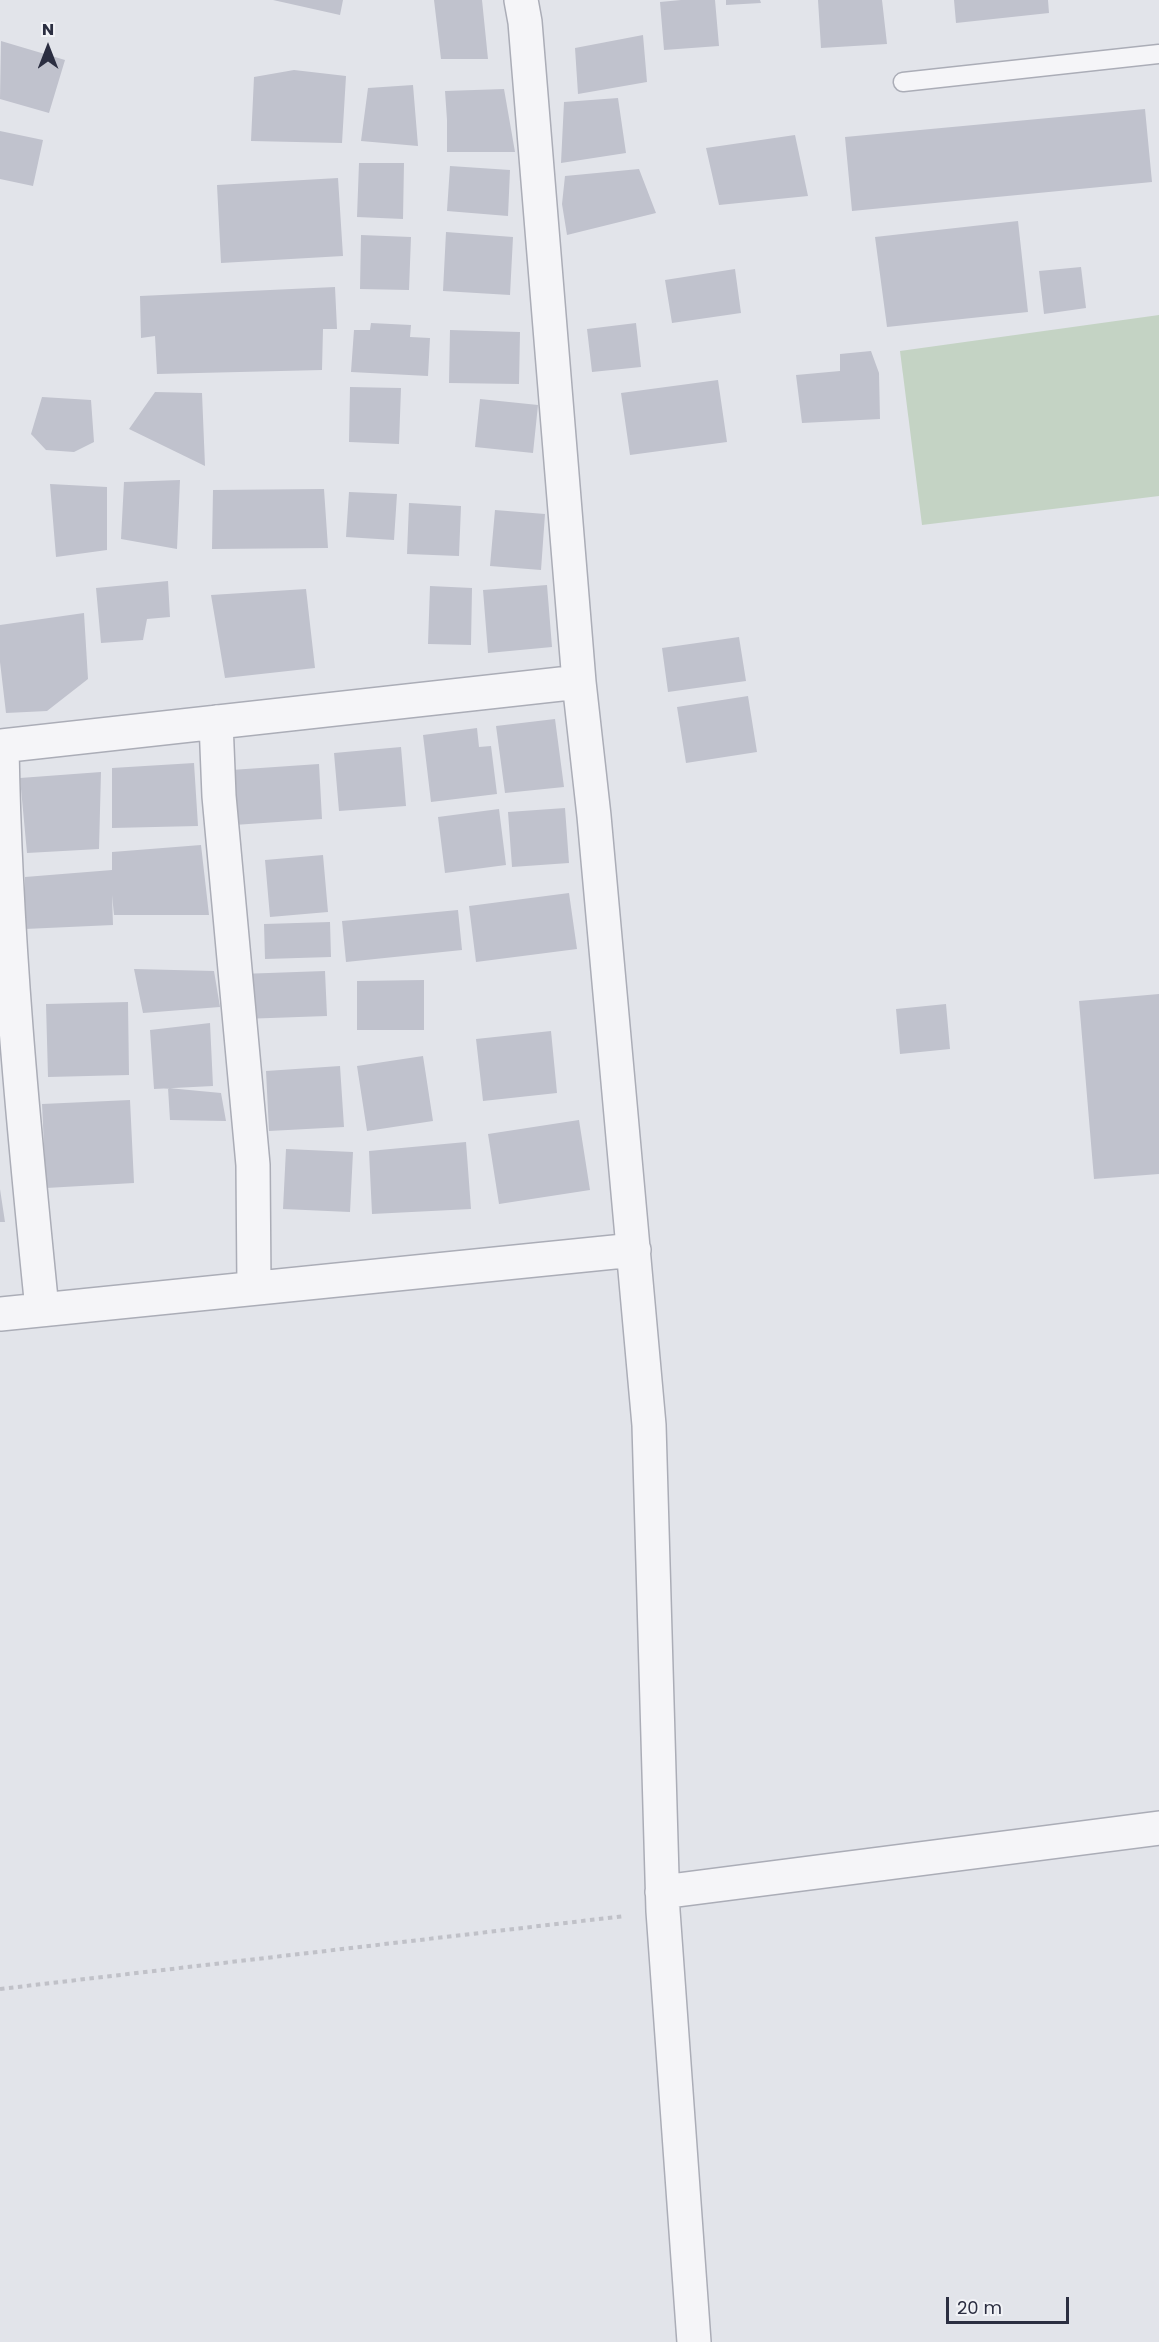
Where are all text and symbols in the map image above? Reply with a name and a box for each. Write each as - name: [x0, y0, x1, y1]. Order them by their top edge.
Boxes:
- north arrow: [18, 18, 78, 78]
- text: N: [42, 18, 54, 41]
- scale bar: [949, 2285, 1072, 2323]
- text: 20 m: [957, 2295, 1002, 2320]

